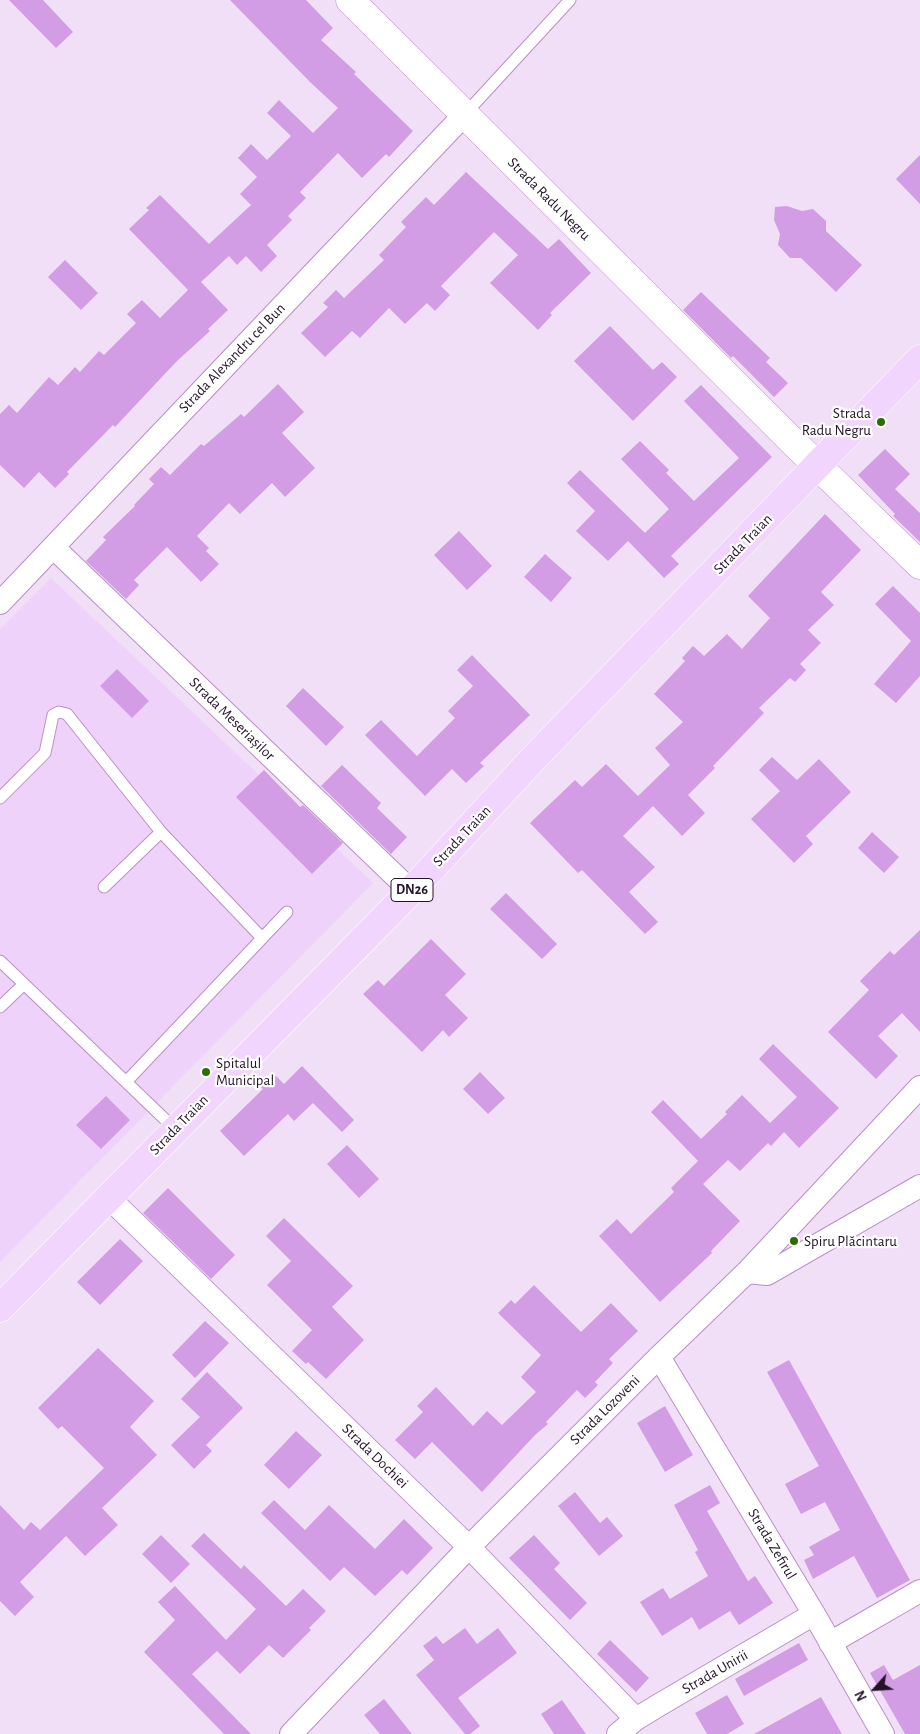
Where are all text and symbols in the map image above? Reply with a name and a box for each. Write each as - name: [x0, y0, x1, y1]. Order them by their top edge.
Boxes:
- street label: Strada Radu Negru: [504, 154, 594, 244]
- street label: Strada Alexandru cel Bun: [175, 299, 289, 417]
- place label: Strada Radu Negru: [802, 404, 871, 439]
- marker: Strada Radu Negru: [875, 416, 887, 428]
- street label: Strada Traian: [710, 510, 776, 578]
- street label: Strada Meseriașilor: [185, 674, 279, 764]
- street label: Strada Traian: [429, 802, 495, 870]
- road number: DN26: [391, 878, 433, 902]
- place label: Spitalul Municipal: [216, 1054, 274, 1089]
- marker: Spitalul Municipal: [200, 1066, 212, 1078]
- street label: Strada Traian: [146, 1091, 212, 1159]
- place label: Spiru Plăcintaru: [804, 1232, 897, 1250]
- marker: Spiru Plăcintaru: [788, 1235, 800, 1247]
- street label: Strada Lozoveni: [566, 1371, 644, 1449]
- street label: Strada Dochiei: [338, 1420, 412, 1492]
- street label: Strada Zefirul: [744, 1505, 800, 1583]
- street label: Strada Unirii: [679, 1646, 751, 1698]
- north arrow: [850, 1664, 900, 1714]
- text: N: [853, 1688, 870, 1703]

